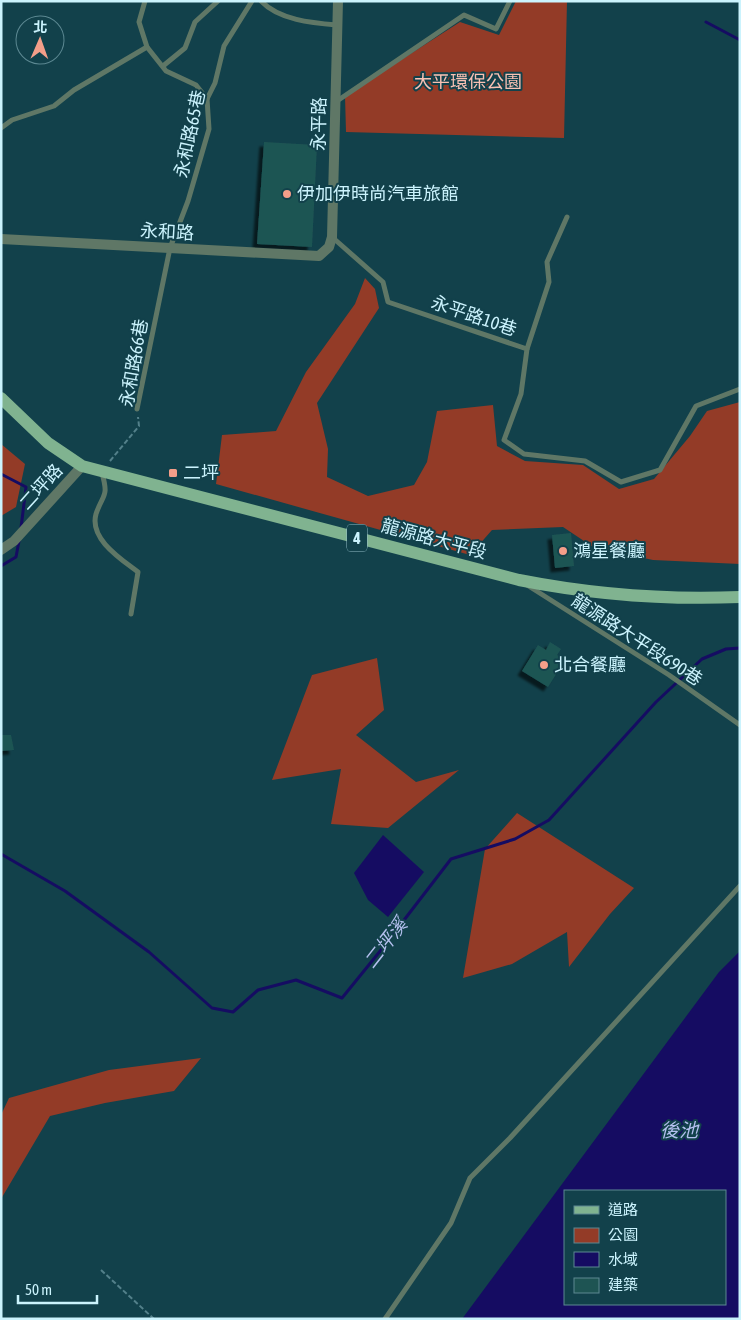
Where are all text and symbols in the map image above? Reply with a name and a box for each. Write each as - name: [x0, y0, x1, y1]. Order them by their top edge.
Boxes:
- north arrow: [15, 15, 65, 65]
- text: 北: [33, 19, 48, 35]
- park label: 大平環保公園: [414, 71, 522, 92]
- street label: 永和路65巷: [170, 88, 209, 180]
- street label: 永平路: [308, 97, 329, 151]
- place label: 伊加伊時尚汽車旅館: [297, 183, 459, 204]
- marker: 伊加伊時尚汽車旅館: [281, 188, 293, 200]
- street label: 永和路: [140, 220, 195, 243]
- street label: 永平路10巷: [429, 291, 520, 340]
- street label: 永和路66巷: [115, 317, 152, 409]
- street label: 二坪路: [15, 460, 66, 514]
- place label: 二坪: [183, 462, 219, 483]
- marker: 二坪: [167, 467, 179, 479]
- street label: 龍源路大平段: [379, 514, 489, 563]
- road number: 4: [347, 524, 367, 552]
- place label: 鴻星餐廳: [573, 540, 645, 561]
- marker: 鴻星餐廳: [557, 545, 569, 557]
- street label: 龍源路大平段690巷: [568, 590, 706, 690]
- place label: 北合餐廳: [554, 654, 626, 675]
- marker: 北合餐廳: [538, 659, 550, 671]
- water label: 二坪溪: [359, 911, 413, 972]
- water label: 後池: [660, 1119, 700, 1141]
- legend: [564, 1190, 726, 1305]
- text: 道路: [608, 1201, 638, 1218]
- text: 公園: [608, 1226, 638, 1243]
- text: 水域: [608, 1251, 638, 1268]
- scale bar: [18, 1272, 96, 1304]
- text: 建築: [608, 1276, 638, 1293]
- text: 50 m: [25, 1281, 52, 1298]

